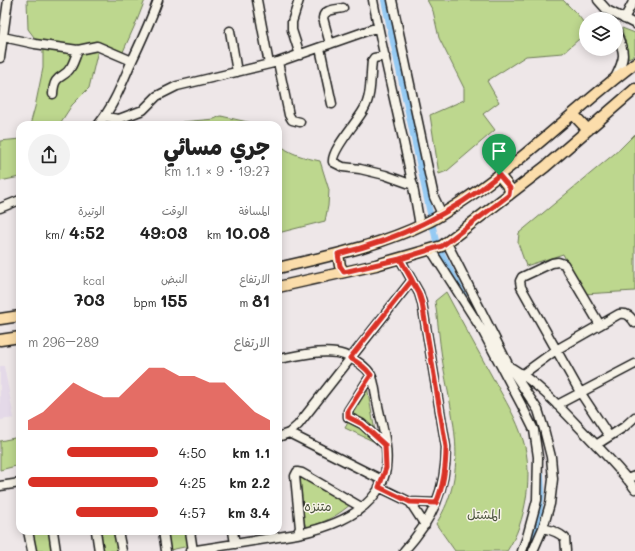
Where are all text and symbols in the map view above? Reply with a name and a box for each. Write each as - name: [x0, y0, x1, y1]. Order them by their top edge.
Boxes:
- map controls: [579, 12, 623, 56]
- button: layers: [579, 12, 623, 56]
- text: جري مسائي: [163, 132, 270, 161]
- button: share: [28, 134, 70, 176]
- pin: [482, 134, 516, 175]
- icon: arrive: [488, 140, 510, 162]
- text: 19:27 · 9 × 1.1 km: [164, 162, 270, 179]
- text: الوتيرة: [78, 203, 105, 218]
- text: الوقت: [162, 203, 187, 218]
- text: المسافة: [239, 203, 270, 218]
- text: 4:52: [69, 221, 105, 243]
- text: 49:03: [140, 221, 187, 243]
- text: 10.08: [225, 221, 270, 243]
- text: /km: [45, 227, 69, 242]
- text: km: [207, 227, 225, 242]
- text: النبض: [161, 271, 187, 286]
- text: الارتفاع: [239, 271, 270, 286]
- text: kcal: [83, 273, 105, 288]
- text: 703: [74, 288, 105, 310]
- text: 155: [160, 289, 187, 311]
- text: 81: [252, 289, 270, 311]
- text: bpm: [134, 295, 160, 310]
- text: m: [240, 295, 252, 310]
- text: 289–296 m: [28, 333, 99, 350]
- text: الارتفاع: [234, 333, 270, 350]
- text: 4:50: [179, 444, 206, 461]
- text: 1.1 km: [232, 444, 270, 461]
- text: 4:25: [180, 474, 206, 491]
- text: 2.2 km: [229, 474, 270, 491]
- park label: متنزه: [304, 497, 332, 514]
- text: 4:57: [180, 504, 206, 521]
- text: 3.4 km: [228, 504, 270, 521]
- park label: المشتل: [467, 505, 501, 522]

